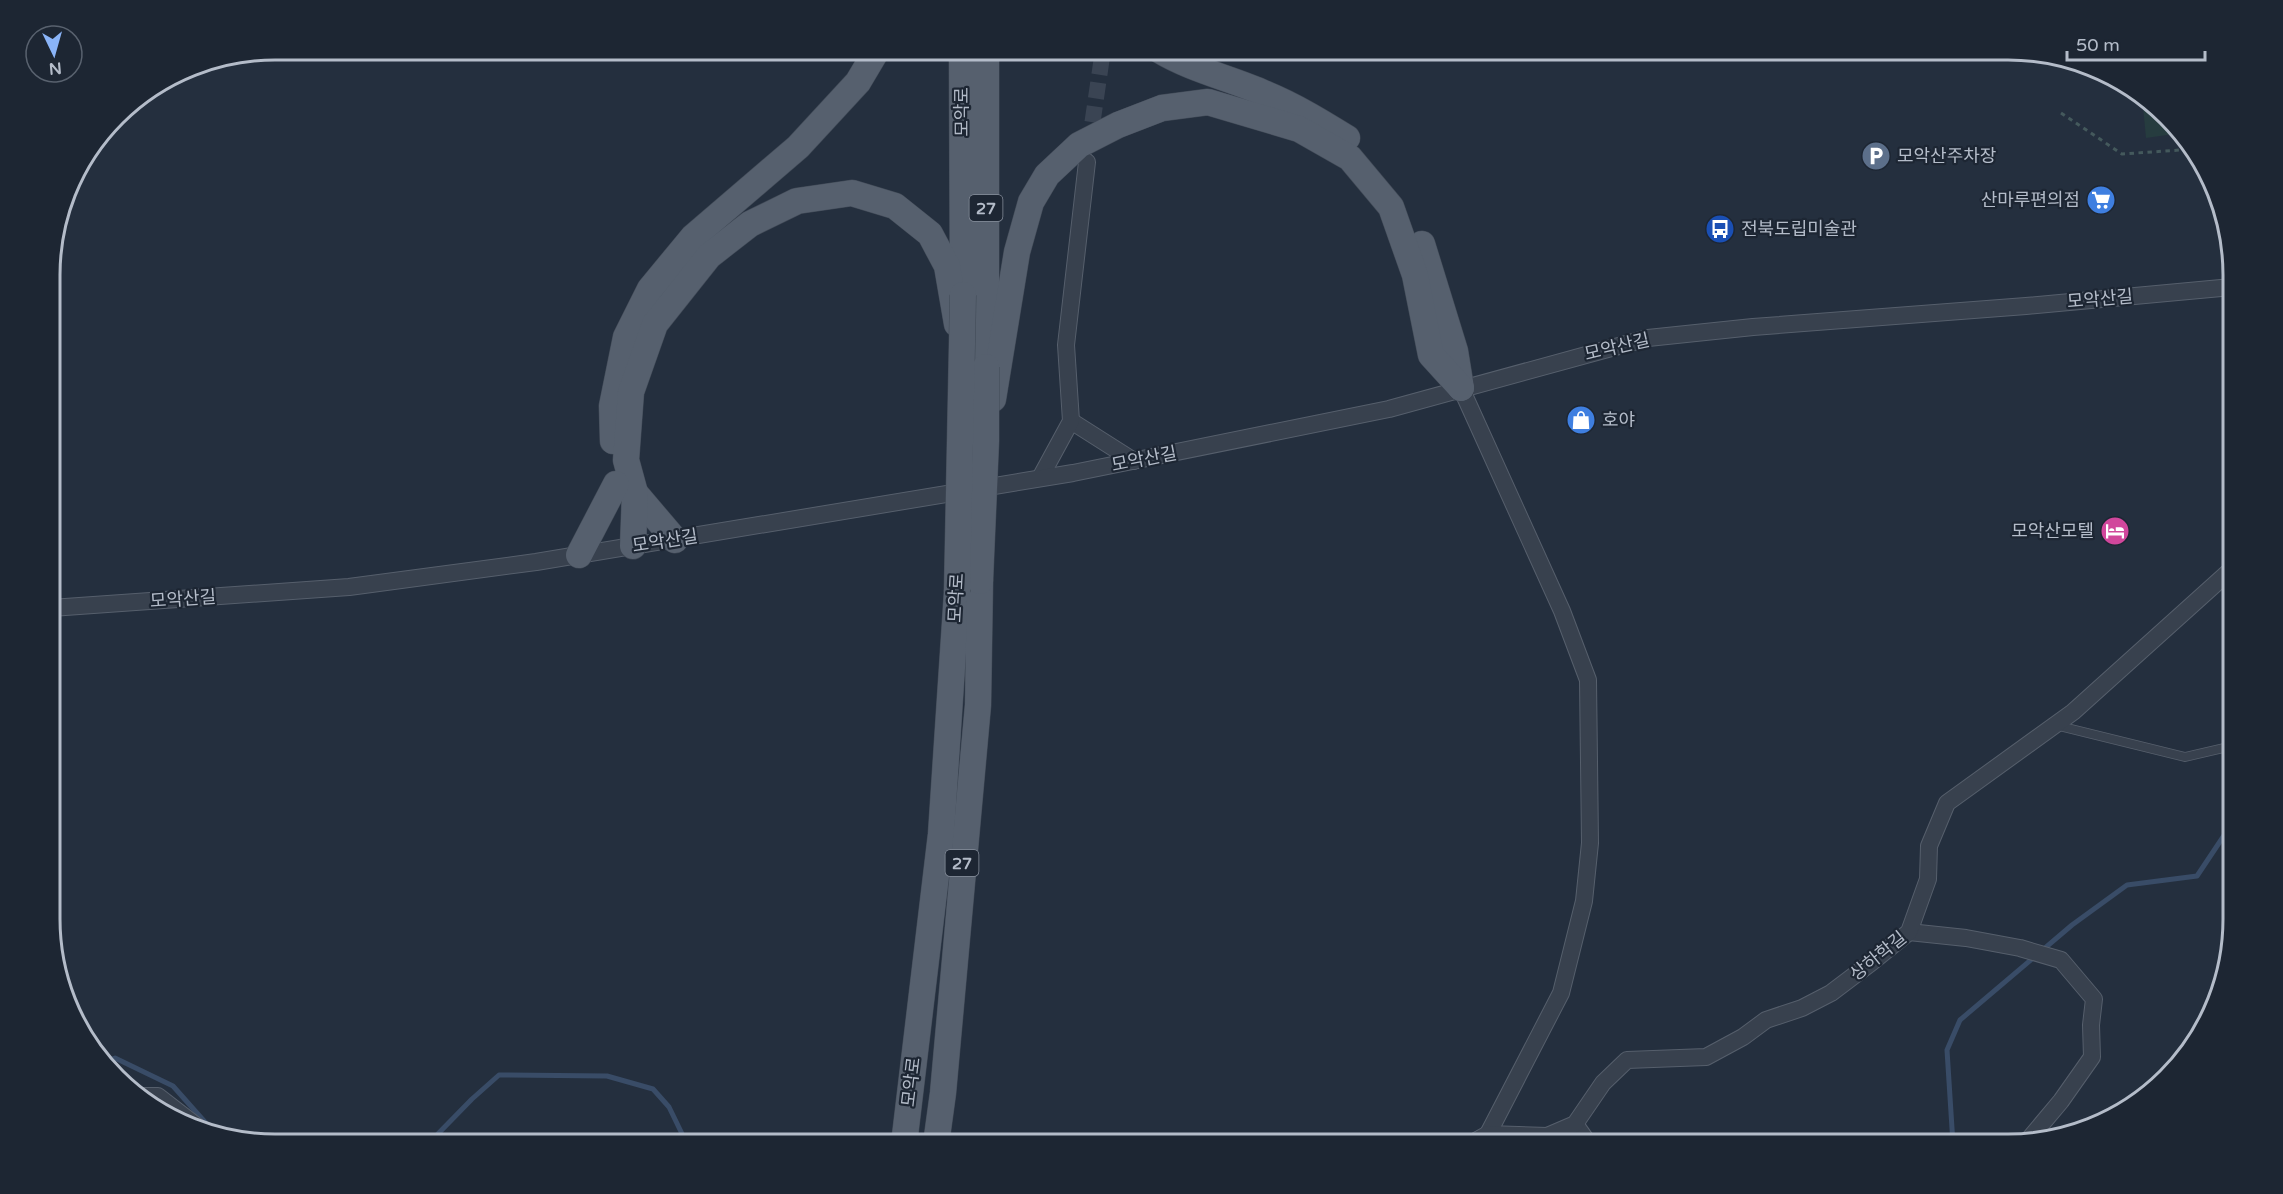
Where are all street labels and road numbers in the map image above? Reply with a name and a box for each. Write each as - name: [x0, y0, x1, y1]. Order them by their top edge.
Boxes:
- street label: 모악로: [951, 87, 973, 137]
- road number: 27: [970, 195, 1002, 221]
- street label: 모악산길: [2066, 285, 2134, 313]
- street label: 모악산길: [1582, 329, 1652, 365]
- street label: 모악산길: [1109, 442, 1179, 476]
- street label: 모악산길: [631, 525, 699, 557]
- street label: 모악로: [944, 573, 968, 623]
- street label: 모악산길: [149, 586, 217, 612]
- road number: 27: [946, 850, 978, 876]
- street label: 상하학길: [1845, 927, 1911, 985]
- street label: 모악로: [897, 1056, 925, 1108]

